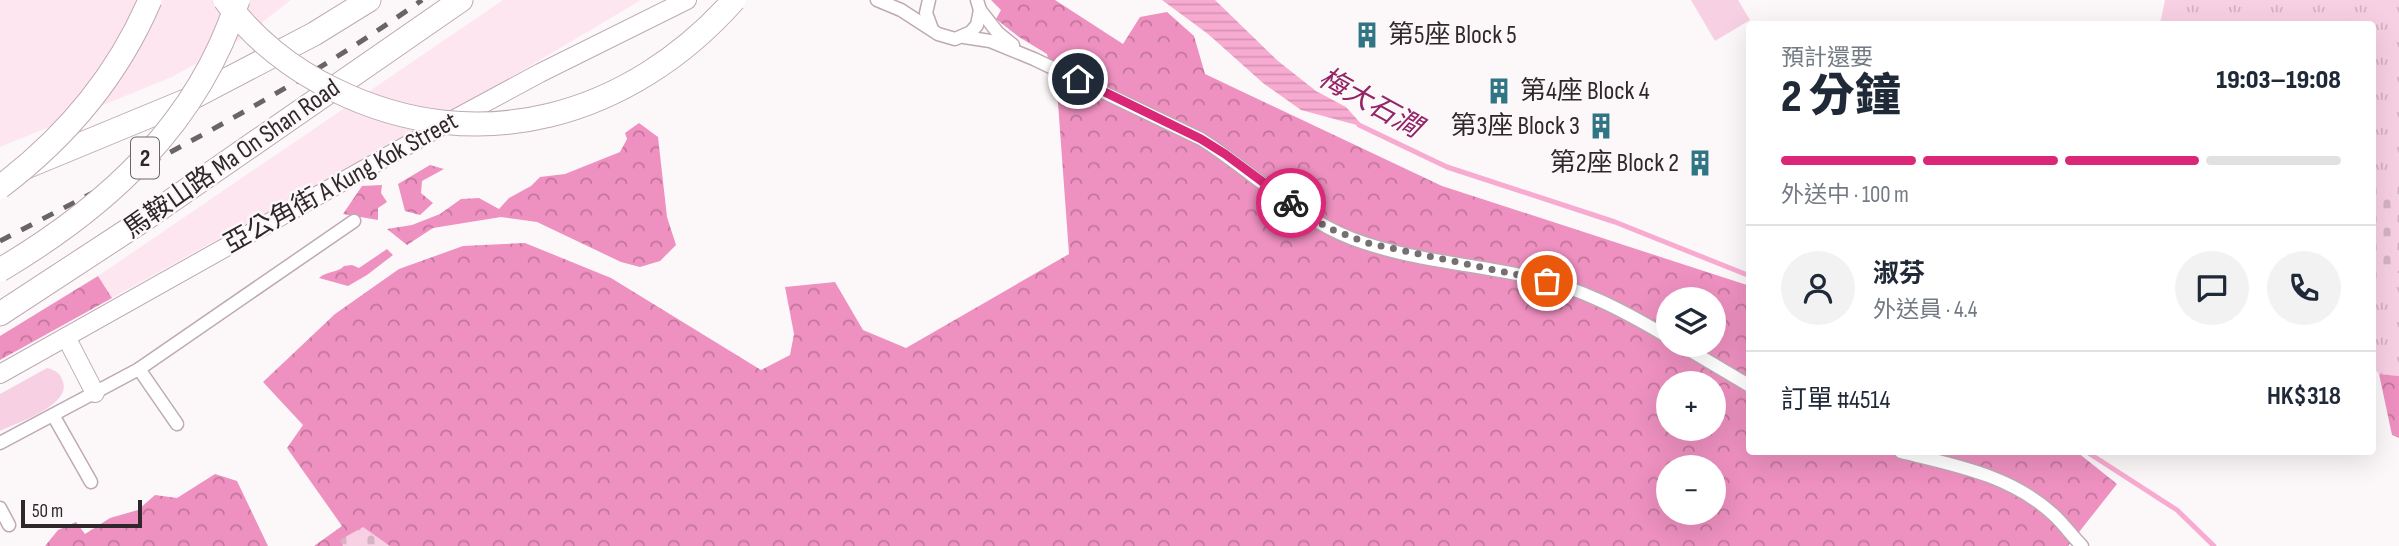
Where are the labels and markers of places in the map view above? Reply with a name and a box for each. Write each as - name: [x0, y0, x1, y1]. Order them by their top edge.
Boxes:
- building icon: 第5座 Block 5: [1352, 20, 1382, 50]
- place label: 第5座 Block 5: [1388, 20, 1517, 51]
- pin: [1048, 49, 1108, 109]
- building icon: 第4座 Block 4: [1484, 76, 1514, 106]
- place label: 第4座 Block 4: [1520, 76, 1650, 107]
- place label: 第3座 Block 3: [1450, 111, 1580, 142]
- building icon: 第3座 Block 3: [1586, 111, 1616, 141]
- place label: 第2座 Block 2: [1550, 148, 1679, 179]
- building icon: 第2座 Block 2: [1685, 148, 1715, 178]
- pin: [1517, 251, 1577, 311]

